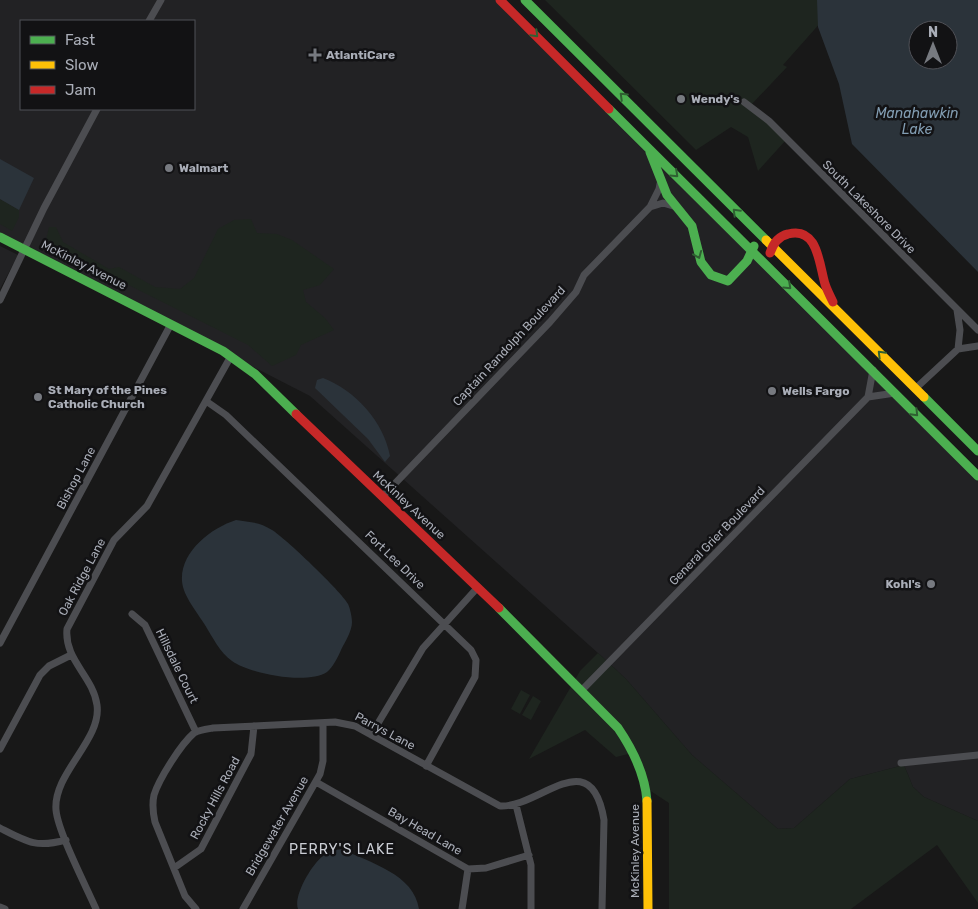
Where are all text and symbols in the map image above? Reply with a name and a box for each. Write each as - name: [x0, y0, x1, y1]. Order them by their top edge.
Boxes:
- legend: [20, 20, 195, 110]
- north arrow: [908, 20, 958, 70]
- text: N: [928, 24, 938, 41]
- one-way arrow: [529, 29, 538, 38]
- text: Fast: [65, 31, 95, 49]
- marker: AtlantiCare: [308, 48, 322, 62]
- place label: AtlantiCare: [326, 48, 395, 62]
- text: Slow: [65, 56, 98, 74]
- text: Jam: [65, 81, 96, 99]
- place label: Wendy's: [691, 92, 740, 106]
- one-way arrow: [620, 93, 629, 102]
- marker: Wendy's: [675, 93, 687, 105]
- water label: Manahawkin Lake: [875, 105, 959, 138]
- street label: South Lakeshore Drive: [820, 158, 919, 257]
- place label: Walmart: [179, 161, 229, 175]
- marker: Walmart: [163, 162, 175, 174]
- one-way arrow: [669, 168, 678, 177]
- one-way arrow: [733, 209, 742, 218]
- street label: McKinley Avenue: [39, 237, 129, 293]
- one-way arrow: [692, 250, 703, 259]
- one-way arrow: [782, 280, 791, 289]
- street label: Captain Randolph Boulevard: [450, 283, 568, 409]
- one-way arrow: [878, 351, 887, 360]
- place label: St Mary of the Pines Catholic Church: [48, 383, 167, 411]
- place label: Wells Fargo: [782, 384, 850, 398]
- marker: Wells Fargo: [766, 385, 778, 397]
- marker: St Mary of the Pines Catholic Church: [32, 391, 44, 403]
- one-way arrow: [910, 407, 919, 416]
- street label: Bishop Lane: [54, 444, 98, 512]
- street label: McKinley Avenue: [370, 468, 448, 542]
- street label: General Grier Boulevard: [666, 484, 768, 588]
- street label: Fort Lee Drive: [362, 528, 428, 592]
- street label: Oak Ridge Lane: [56, 536, 108, 618]
- place label: Kohl's: [885, 577, 921, 591]
- marker: Kohl's: [925, 578, 937, 590]
- street label: Hillsdale Court: [153, 626, 201, 706]
- street label: Parrys Lane: [352, 709, 418, 753]
- street label: Rocky Hills Road: [187, 754, 243, 842]
- street label: Bridgewater Avenue: [243, 773, 311, 878]
- street label: Bay Head Lane: [386, 804, 465, 858]
- street label: McKinley Avenue: [628, 804, 642, 898]
- district label: PERRY'S LAKE: [289, 841, 395, 858]

